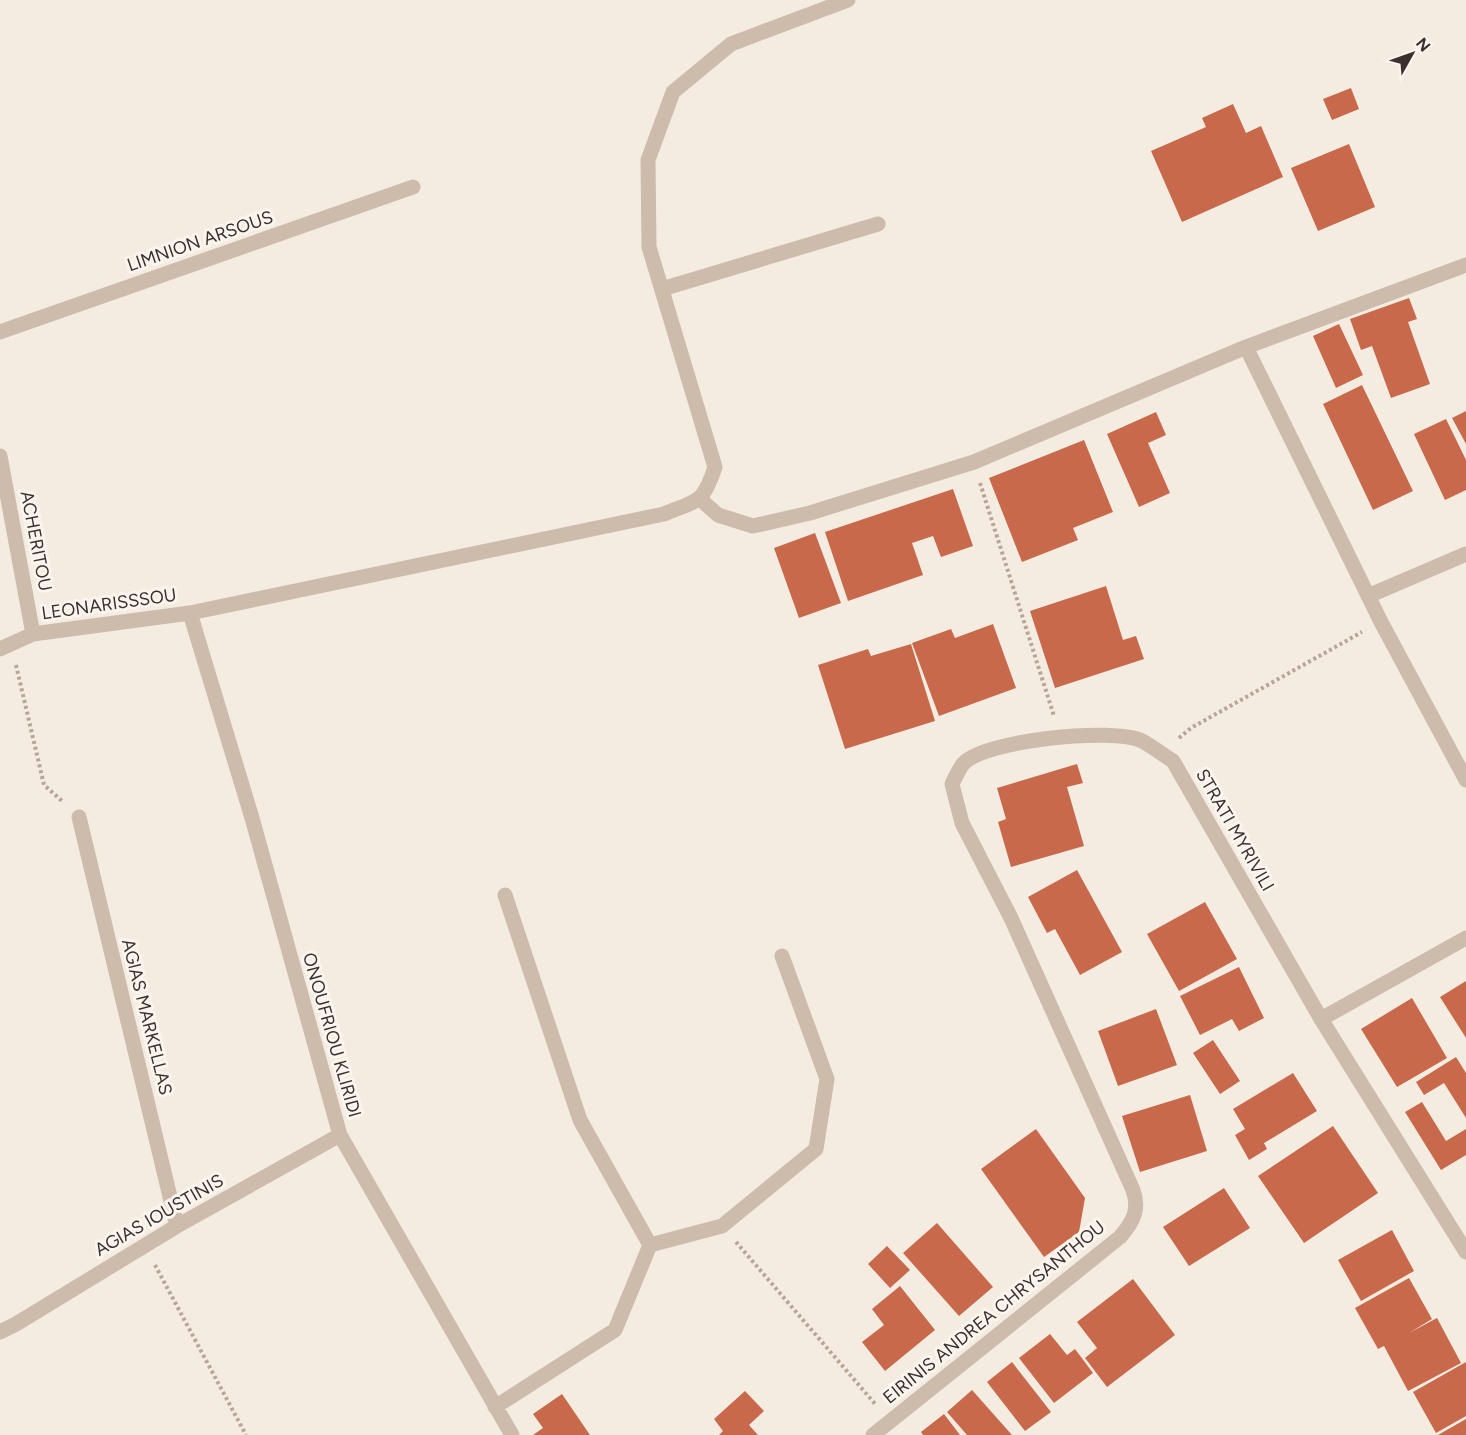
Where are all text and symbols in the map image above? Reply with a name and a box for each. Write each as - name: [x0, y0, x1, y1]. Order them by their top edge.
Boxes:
- north arrow: [1382, 24, 1442, 84]
- text: N: [1412, 34, 1434, 56]
- street label: LIMNION ARSOUS: [124, 206, 276, 276]
- street label: ACHERITOU: [15, 489, 57, 593]
- street label: LEONARISSSOU: [40, 584, 178, 624]
- street label: STRATI MYRIVILI: [1191, 765, 1279, 895]
- street label: AGIAS MARKELLAS: [117, 937, 177, 1097]
- street label: ONOUFRIOU KLIRIDI: [298, 950, 366, 1120]
- street label: AGIAS IOUSTINIS: [91, 1169, 227, 1261]
- street label: EIRINIS ANDREA CHRYSANTHOU: [879, 1216, 1109, 1408]

